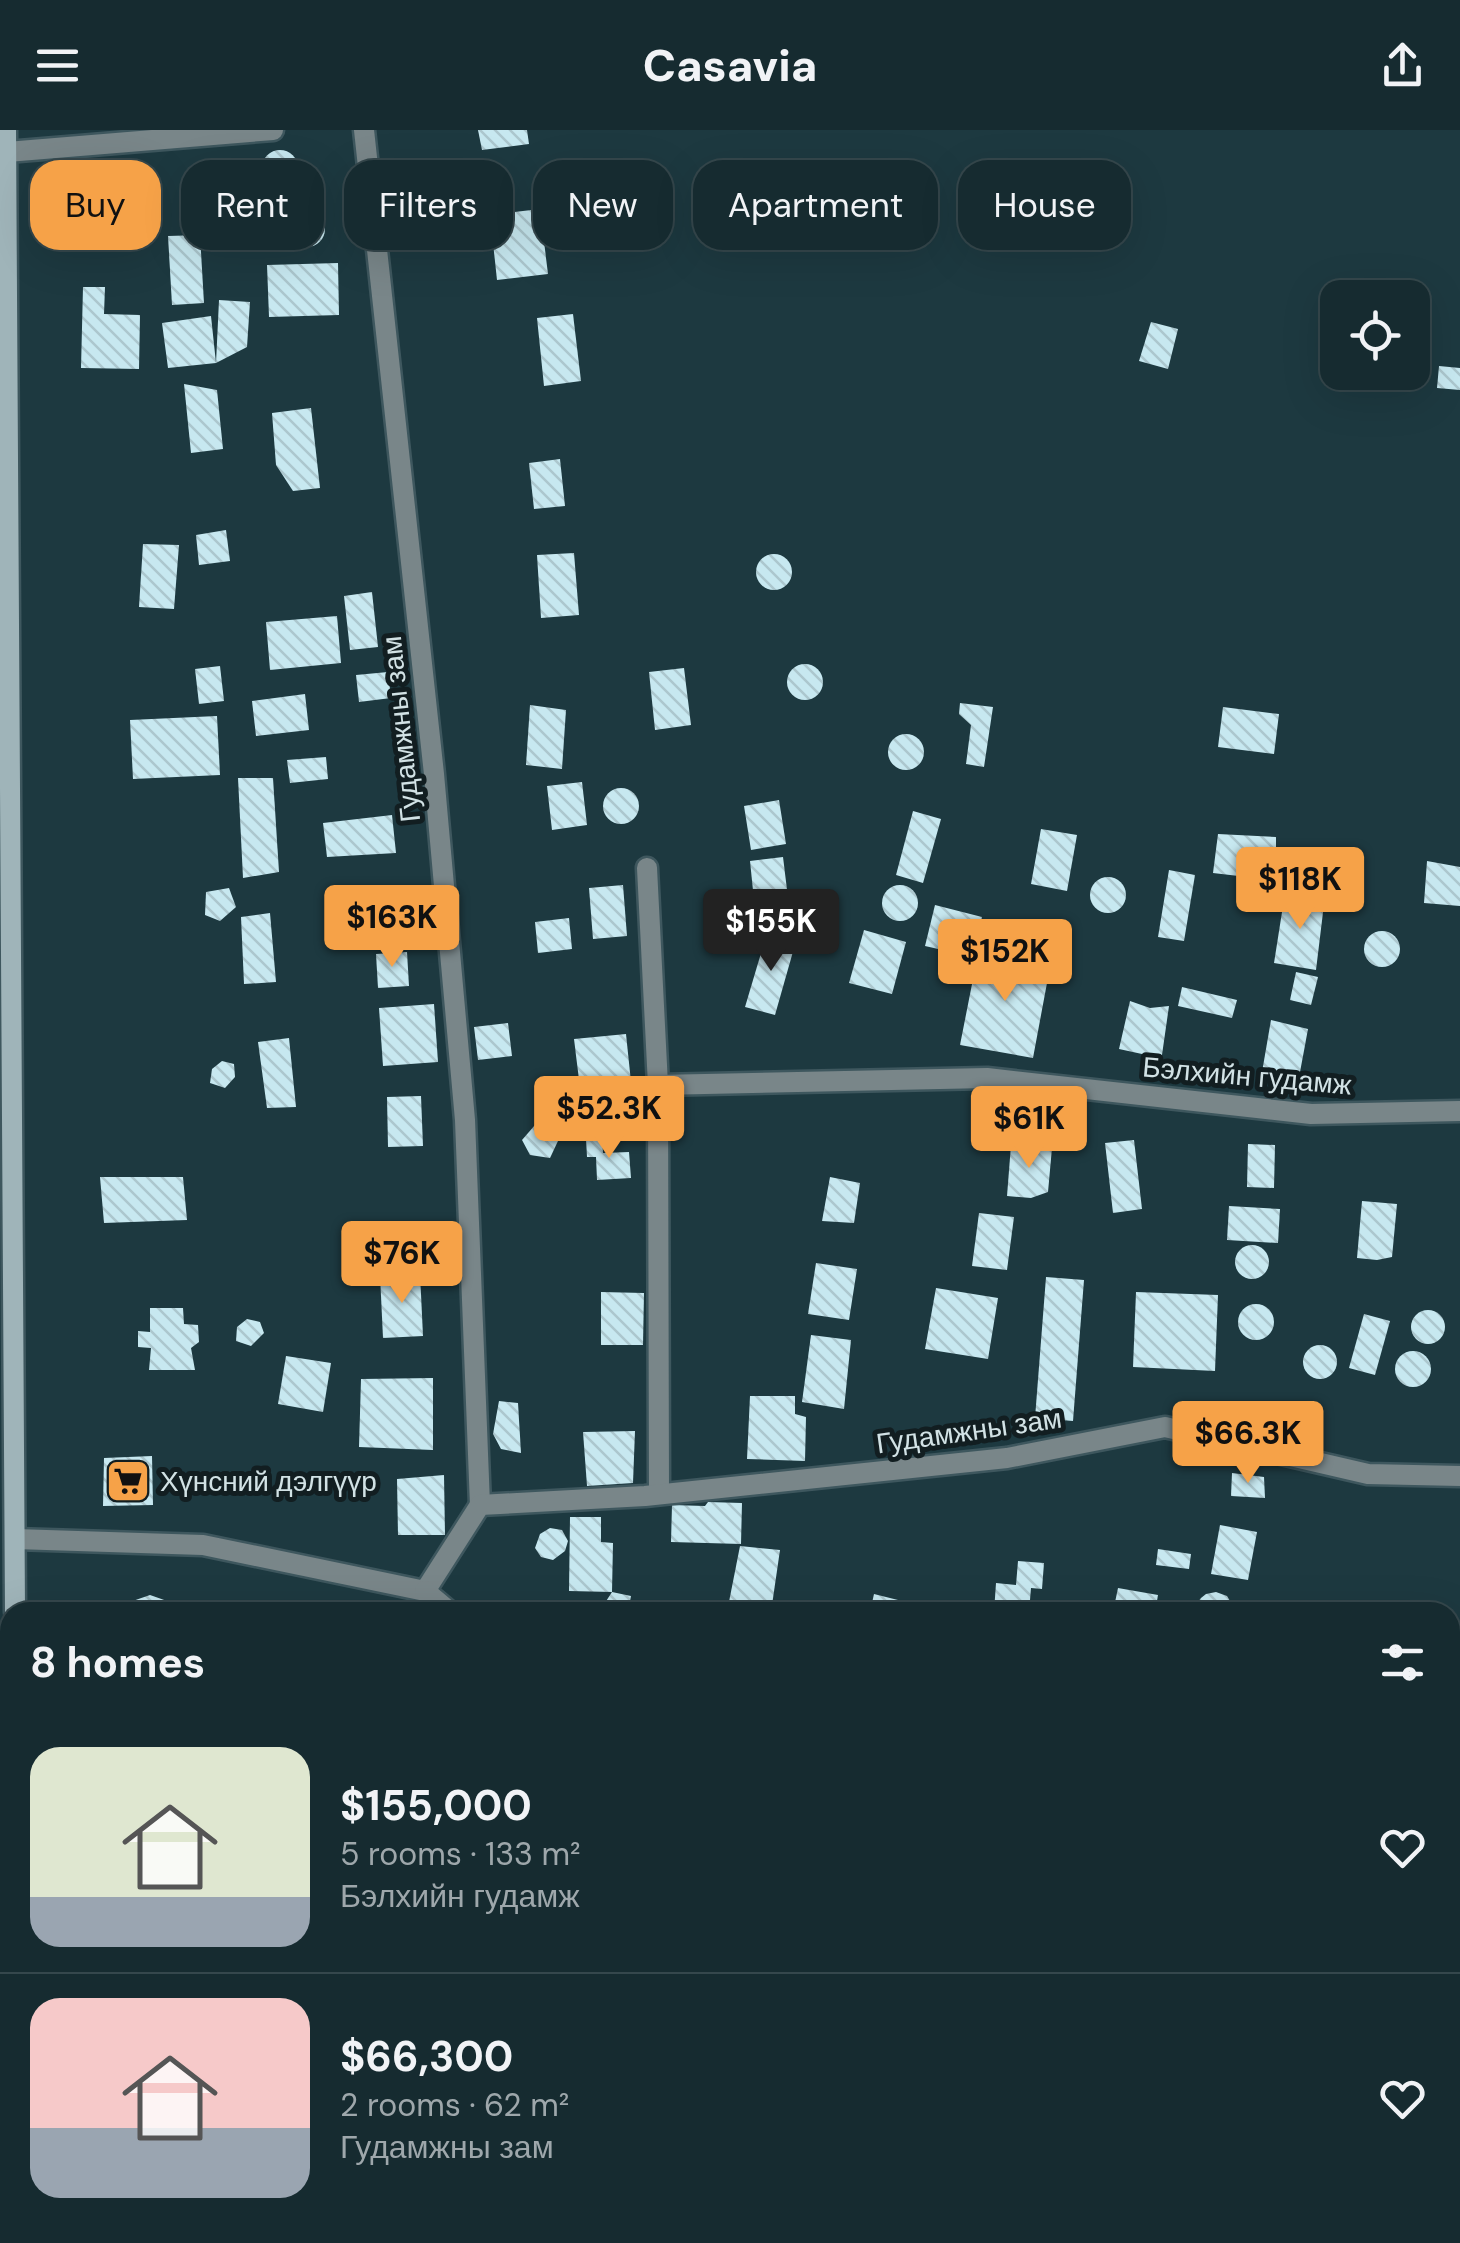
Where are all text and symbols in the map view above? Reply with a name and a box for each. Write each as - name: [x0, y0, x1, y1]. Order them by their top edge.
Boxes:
- text: Casavia: [643, 36, 817, 95]
- icon: menu: [30, 38, 85, 93]
- icon: share: [1375, 38, 1430, 93]
- chip: Buy: [30, 160, 161, 250]
- chip: Rent: [181, 160, 324, 250]
- chip: Filters: [344, 160, 513, 250]
- chip: New: [533, 160, 673, 250]
- chip: Apartment: [693, 160, 938, 250]
- chip: House: [958, 160, 1131, 250]
- map controls: [1320, 280, 1430, 390]
- button: locate: [1320, 280, 1430, 390]
- street label: Гудамжны зам: [373, 634, 429, 824]
- pin: $118K: [1230, 847, 1370, 932]
- text: $118K: [1258, 858, 1342, 900]
- pin: $163K: [322, 885, 462, 970]
- pin: $155K: [701, 889, 841, 974]
- text: $163K: [346, 896, 438, 938]
- text: $155K: [725, 900, 817, 942]
- pin: $152K: [935, 919, 1075, 1004]
- text: $152K: [960, 930, 1050, 972]
- street label: Бэлхийн гудамж: [1141, 1048, 1353, 1104]
- pin: $52.3K: [528, 1076, 690, 1161]
- pin: $61K: [970, 1086, 1088, 1171]
- text: $52.3K: [556, 1087, 662, 1129]
- text: $61K: [993, 1097, 1065, 1139]
- pin: $76K: [343, 1221, 461, 1306]
- text: $76K: [363, 1232, 441, 1274]
- street label: Гудамжны зам: [874, 1400, 1064, 1462]
- pin: $66.3K: [1167, 1401, 1329, 1486]
- text: $66.3K: [1194, 1412, 1302, 1454]
- supermarket icon: Хүнсний дэлгүүр: [105, 1458, 151, 1504]
- place label: Хүнсний дэлгүүр: [160, 1463, 377, 1500]
- text: 8 homes: [30, 1635, 205, 1690]
- icon: filters: [1375, 1635, 1430, 1690]
- text: $155,000: [340, 1778, 532, 1833]
- icon: home: [110, 1787, 230, 1907]
- icon: heart: [1375, 1820, 1430, 1875]
- text: 5 rooms · 133 m²: [340, 1833, 581, 1875]
- text: Бэлхийн гудамж: [340, 1875, 580, 1917]
- text: $66,300: [340, 2029, 513, 2084]
- icon: home: [110, 2038, 230, 2158]
- icon: heart: [1375, 2071, 1430, 2126]
- text: 2 rooms · 62 m²: [340, 2084, 569, 2126]
- text: Гудамжны зам: [340, 2126, 554, 2168]

